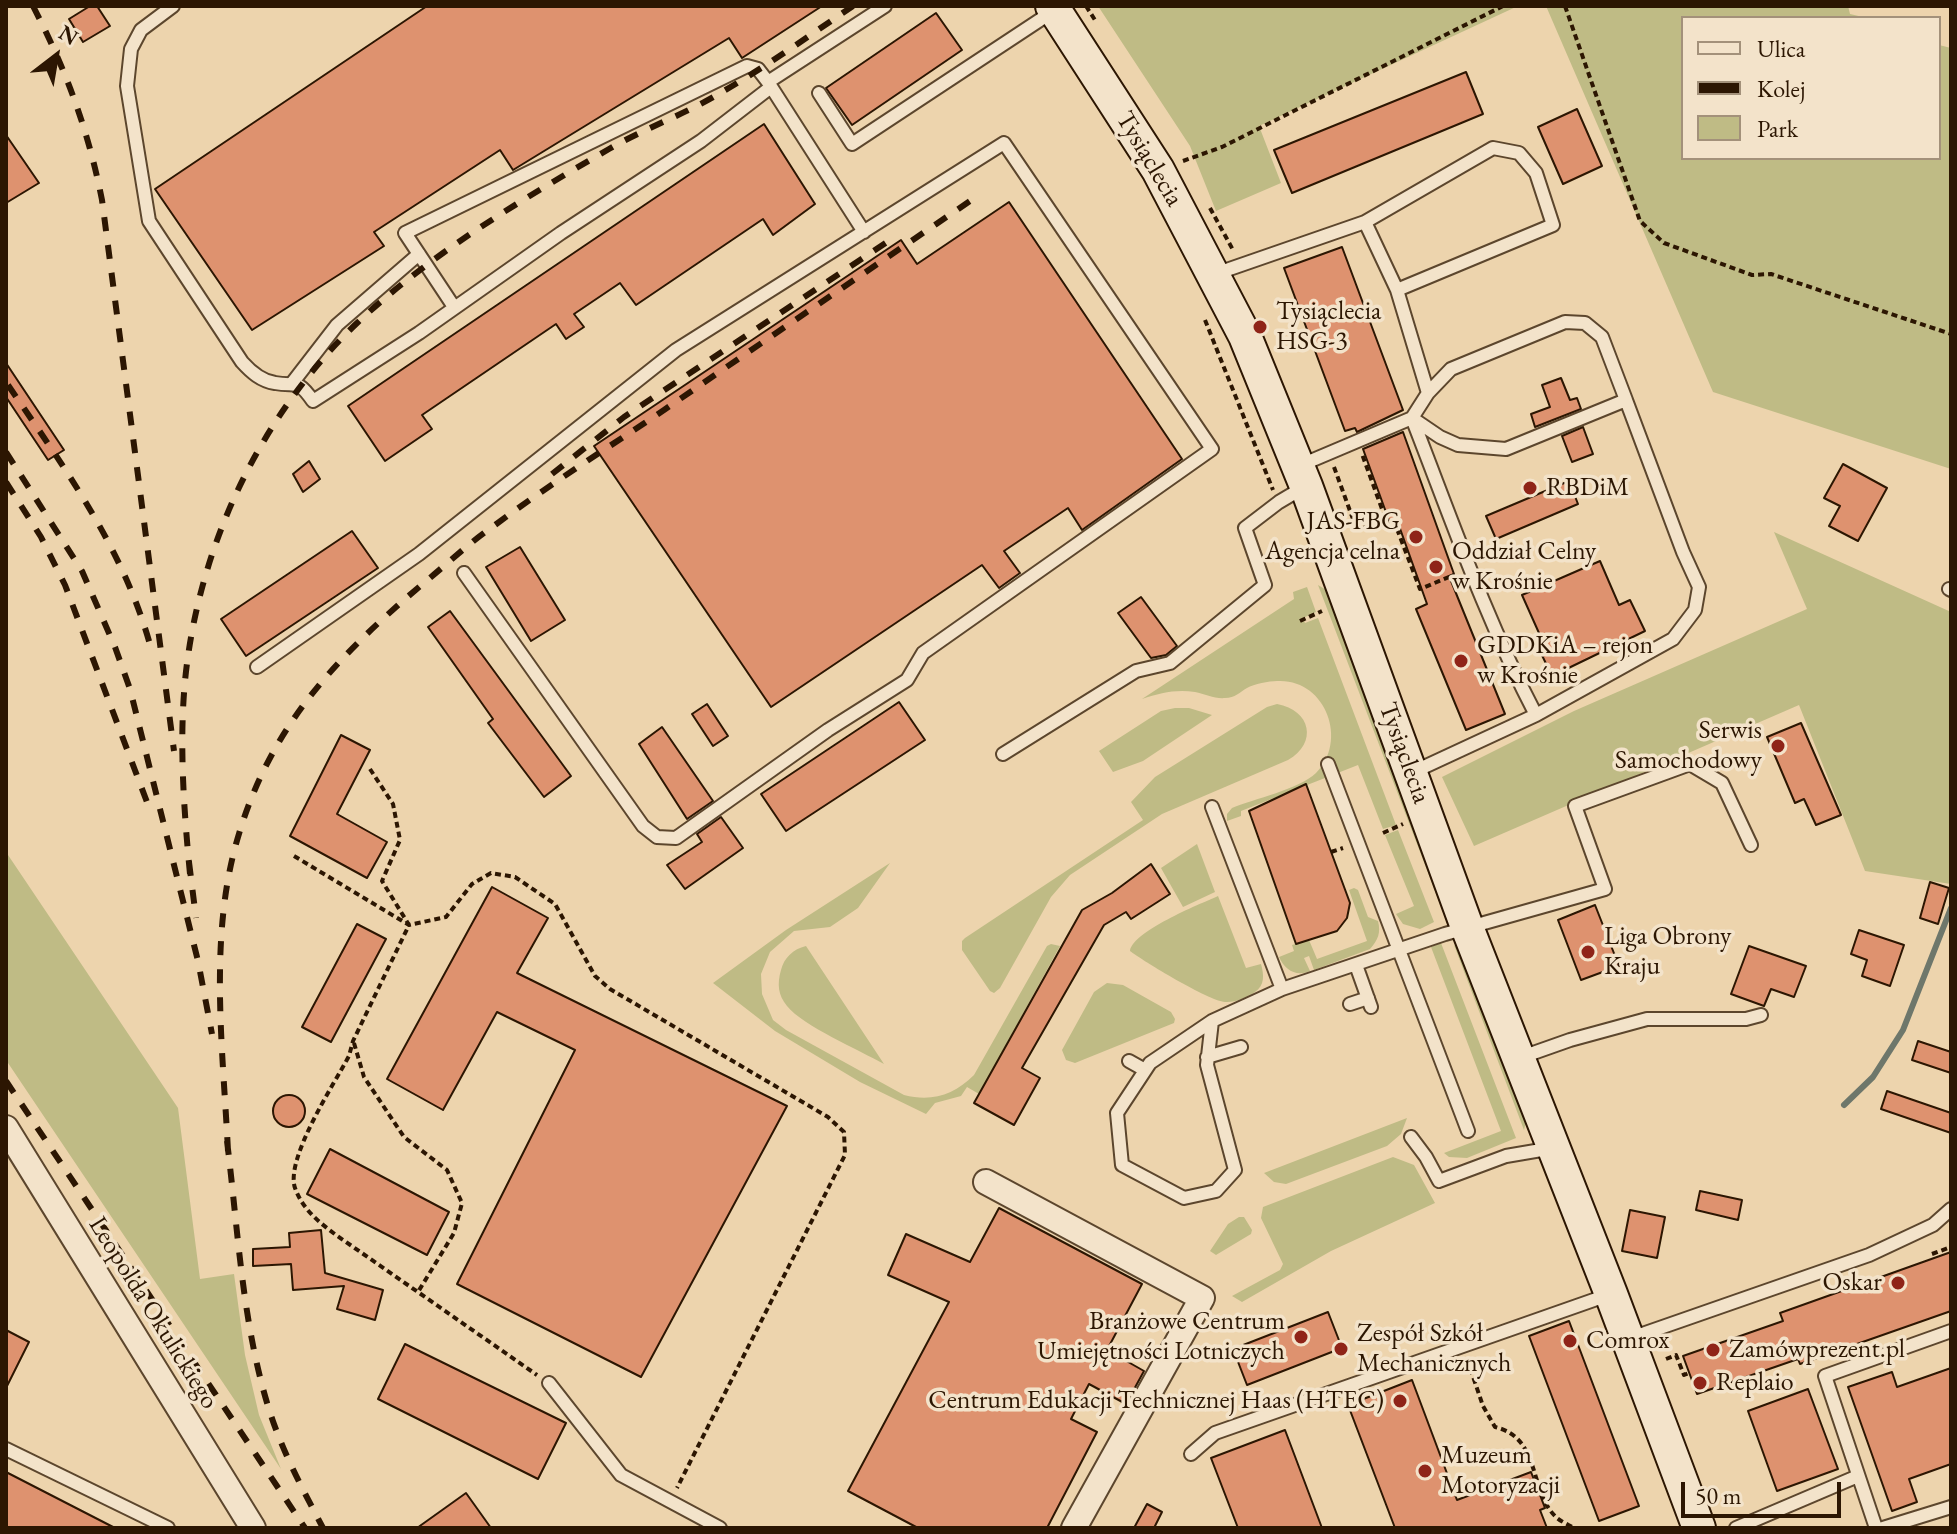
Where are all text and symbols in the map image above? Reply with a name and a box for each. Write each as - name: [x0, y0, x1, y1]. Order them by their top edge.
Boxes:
- north arrow: [16, 16, 96, 96]
- legend: [1681, 16, 1941, 160]
- text: N: [54, 18, 84, 52]
- text: Ulica: [1757, 33, 1805, 64]
- text: Kolej: [1757, 73, 1805, 104]
- street label: Tysiąclecia: [1108, 106, 1190, 212]
- text: Park: [1757, 113, 1798, 144]
- place label: Tysiąclecia HSG-3: [1276, 296, 1381, 358]
- marker: Tysiąclecia HSG-3: [1251, 318, 1269, 336]
- place label: RBDiM: [1546, 472, 1629, 504]
- marker: RBDiM: [1521, 479, 1539, 497]
- place label: JAS-FBG Agencja celna: [1265, 506, 1400, 568]
- marker: JAS-FBG Agencja celna: [1407, 528, 1425, 546]
- place label: Oddział Celny w Krośnie: [1452, 536, 1596, 598]
- marker: Oddział Celny w Krośnie: [1427, 558, 1445, 576]
- place label: GDDKiA – rejon w Krośnie: [1477, 630, 1653, 692]
- marker: GDDKiA – rejon w Krośnie: [1452, 652, 1470, 670]
- street label: Tysiąclecia: [1371, 698, 1437, 808]
- place label: Serwis Samochodowy: [1615, 715, 1762, 776]
- marker: Serwis Samochodowy: [1769, 737, 1787, 755]
- place label: Liga Obrony Kraju: [1604, 921, 1731, 982]
- marker: Liga Obrony Kraju: [1579, 943, 1597, 961]
- street label: Leopolda Okulickiego: [81, 1211, 225, 1415]
- place label: Oskar: [1823, 1267, 1882, 1299]
- marker: Oskar: [1889, 1274, 1907, 1292]
- place label: Branżowe Centrum Umiejętności Lotniczych: [1037, 1306, 1285, 1368]
- place label: Zespół Szkół Mechanicznych: [1357, 1318, 1511, 1380]
- place label: Comrox: [1586, 1325, 1669, 1357]
- marker: Branżowe Centrum Umiejętności Lotniczych: [1292, 1328, 1310, 1346]
- marker: Comrox: [1561, 1332, 1579, 1350]
- place label: Zamówprezent.pl: [1729, 1334, 1905, 1366]
- marker: Zespół Szkół Mechanicznych: [1332, 1340, 1350, 1358]
- marker: Zamówprezent.pl: [1704, 1341, 1722, 1359]
- place label: Replaio: [1716, 1367, 1794, 1399]
- marker: Replaio: [1691, 1374, 1709, 1392]
- place label: Centrum Edukacji Technicznej Haas (HTEC): [928, 1385, 1384, 1417]
- marker: Centrum Edukacji Technicznej Haas (HTEC): [1391, 1392, 1409, 1410]
- place label: Muzeum Motoryzacji: [1441, 1440, 1560, 1502]
- marker: Muzeum Motoryzacji: [1416, 1462, 1434, 1480]
- scale bar: [1685, 1466, 1845, 1516]
- text: 50 m: [1695, 1480, 1742, 1511]

